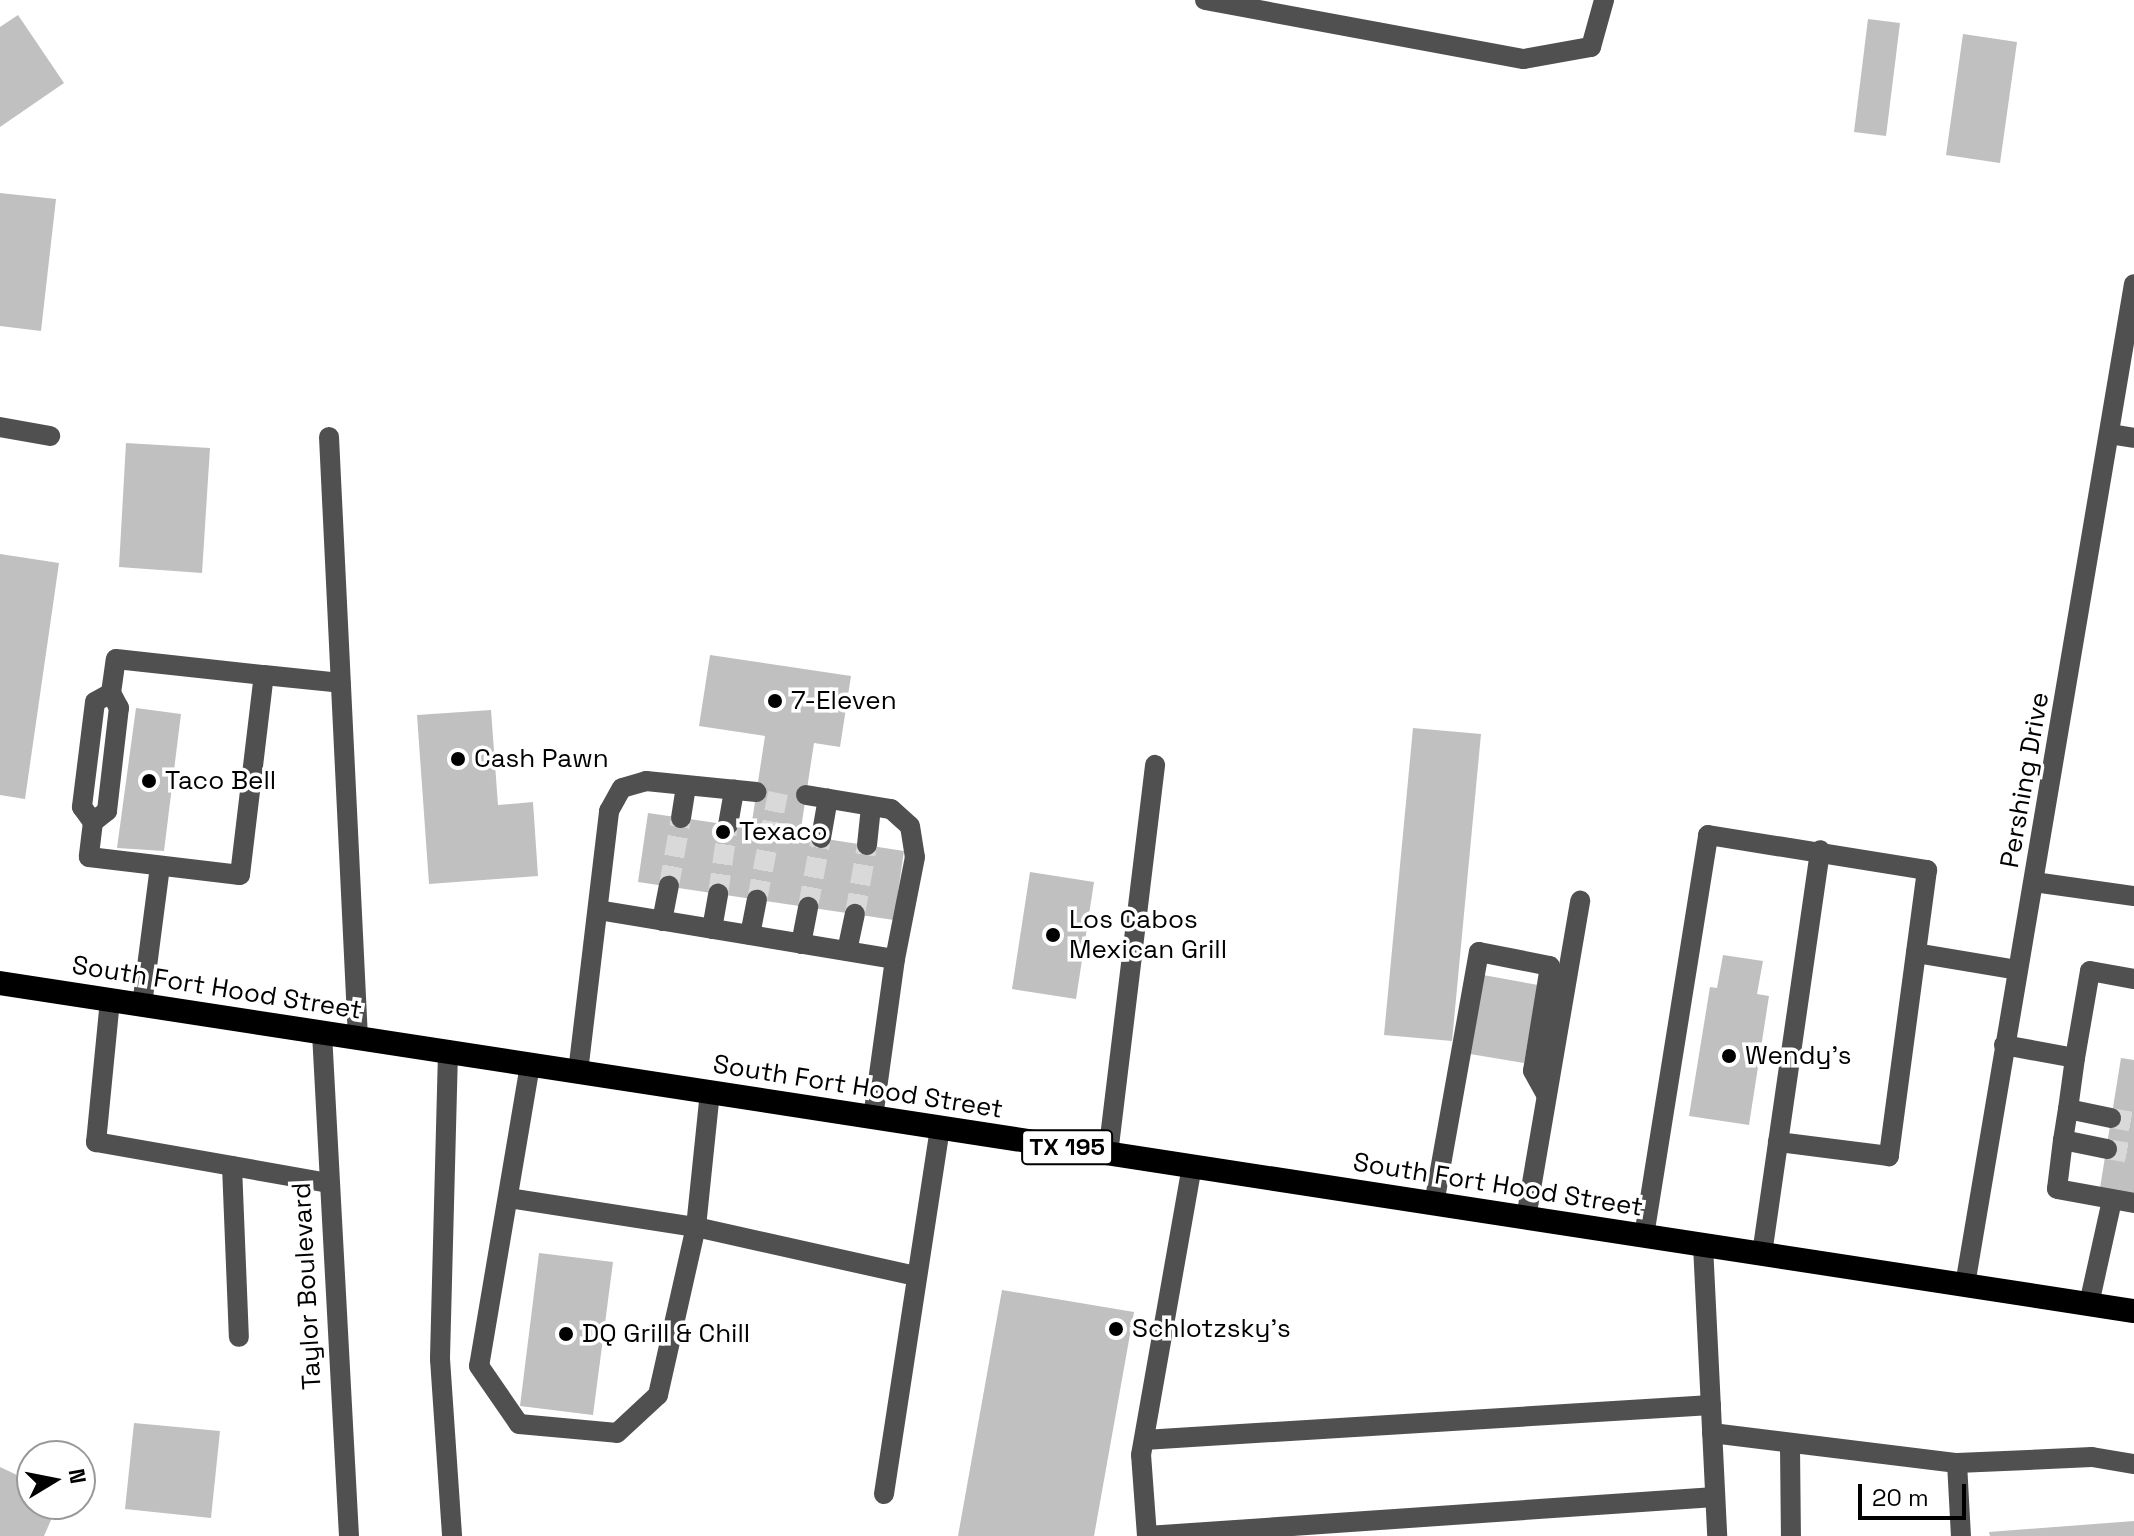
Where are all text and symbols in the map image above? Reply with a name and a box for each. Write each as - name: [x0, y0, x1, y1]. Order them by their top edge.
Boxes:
- place label: 7-Eleven: [791, 685, 897, 717]
- street label: Pershing Drive: [1994, 690, 2056, 870]
- marker: 7-Eleven: [766, 692, 784, 710]
- place label: Cash Pawn: [474, 743, 609, 775]
- marker: Cash Pawn: [449, 750, 467, 768]
- place label: Taco Bell: [165, 765, 276, 797]
- marker: Taco Bell: [140, 772, 158, 790]
- place label: Texaco: [739, 816, 828, 848]
- marker: Texaco: [714, 823, 732, 841]
- place label: Los Cabos Mexican Grill: [1069, 904, 1227, 966]
- marker: Los Cabos Mexican Grill: [1044, 926, 1062, 944]
- street label: South Fort Hood Street: [70, 950, 364, 1026]
- place label: Wendy's: [1745, 1040, 1852, 1072]
- marker: Wendy's: [1720, 1047, 1738, 1065]
- street label: South Fort Hood Street: [711, 1049, 1005, 1125]
- road number: TX 195: [1021, 1127, 1113, 1167]
- street label: South Fort Hood Street: [1351, 1147, 1645, 1223]
- street label: Taylor Boulevard: [286, 1182, 328, 1390]
- place label: Schlotzsky's: [1132, 1313, 1291, 1345]
- place label: DQ Grill & Chill: [582, 1318, 750, 1350]
- marker: Schlotzsky's: [1107, 1320, 1125, 1338]
- marker: DQ Grill & Chill: [557, 1325, 575, 1343]
- north arrow: [16, 1440, 96, 1520]
- text: N: [63, 1466, 93, 1486]
- scale bar: [1862, 1468, 1970, 1518]
- text: 20 m: [1872, 1482, 1929, 1513]

